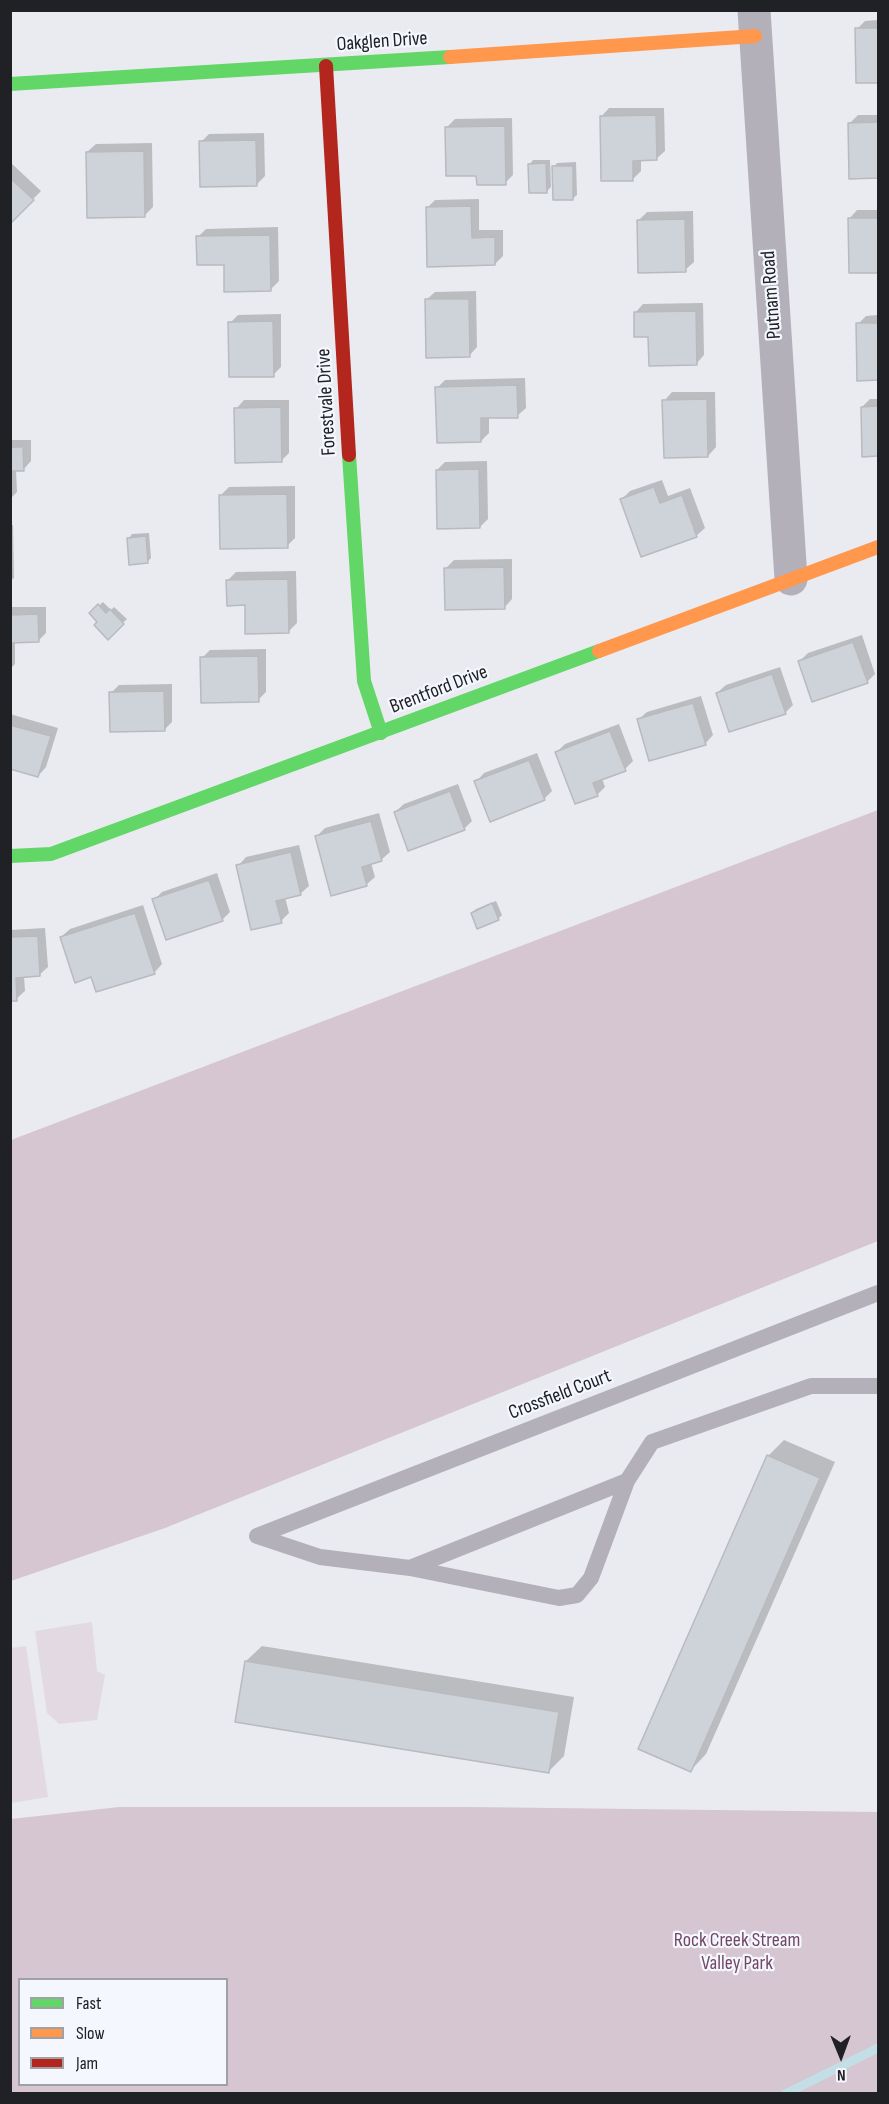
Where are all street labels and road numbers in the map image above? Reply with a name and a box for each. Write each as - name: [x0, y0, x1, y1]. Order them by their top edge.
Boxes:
- street label: Oakglen Drive: [336, 27, 428, 57]
- street label: Putnam Road: [757, 250, 787, 340]
- street label: Forestvale Drive: [312, 348, 342, 456]
- street label: Brentford Drive: [387, 660, 491, 720]
- street label: Crossfield Court: [505, 1364, 615, 1426]

